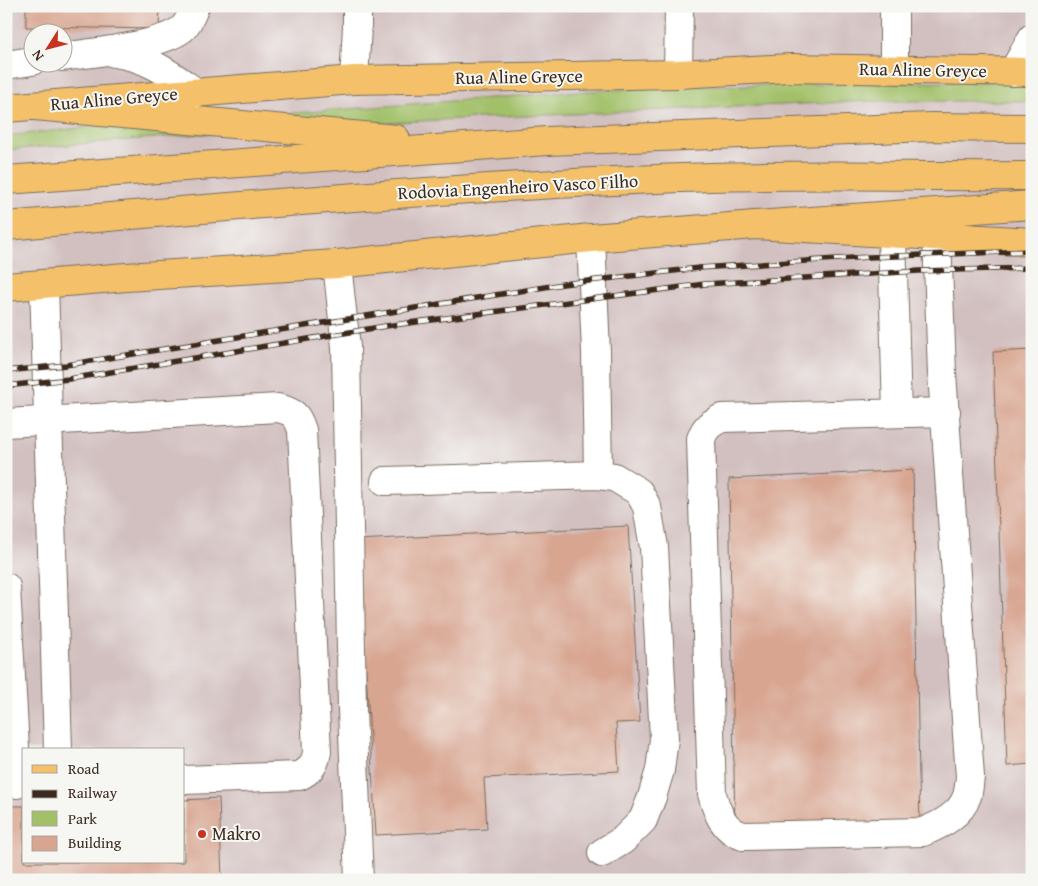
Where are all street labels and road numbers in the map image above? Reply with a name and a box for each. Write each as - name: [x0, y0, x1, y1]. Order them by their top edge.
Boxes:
- street label: Rua Aline Greyce: [859, 55, 987, 84]
- street label: Rua Aline Greyce: [455, 62, 583, 91]
- street label: Rua Aline Greyce: [49, 79, 179, 118]
- street label: Rodovia Engenheiro Vasco Filho: [397, 167, 639, 206]

